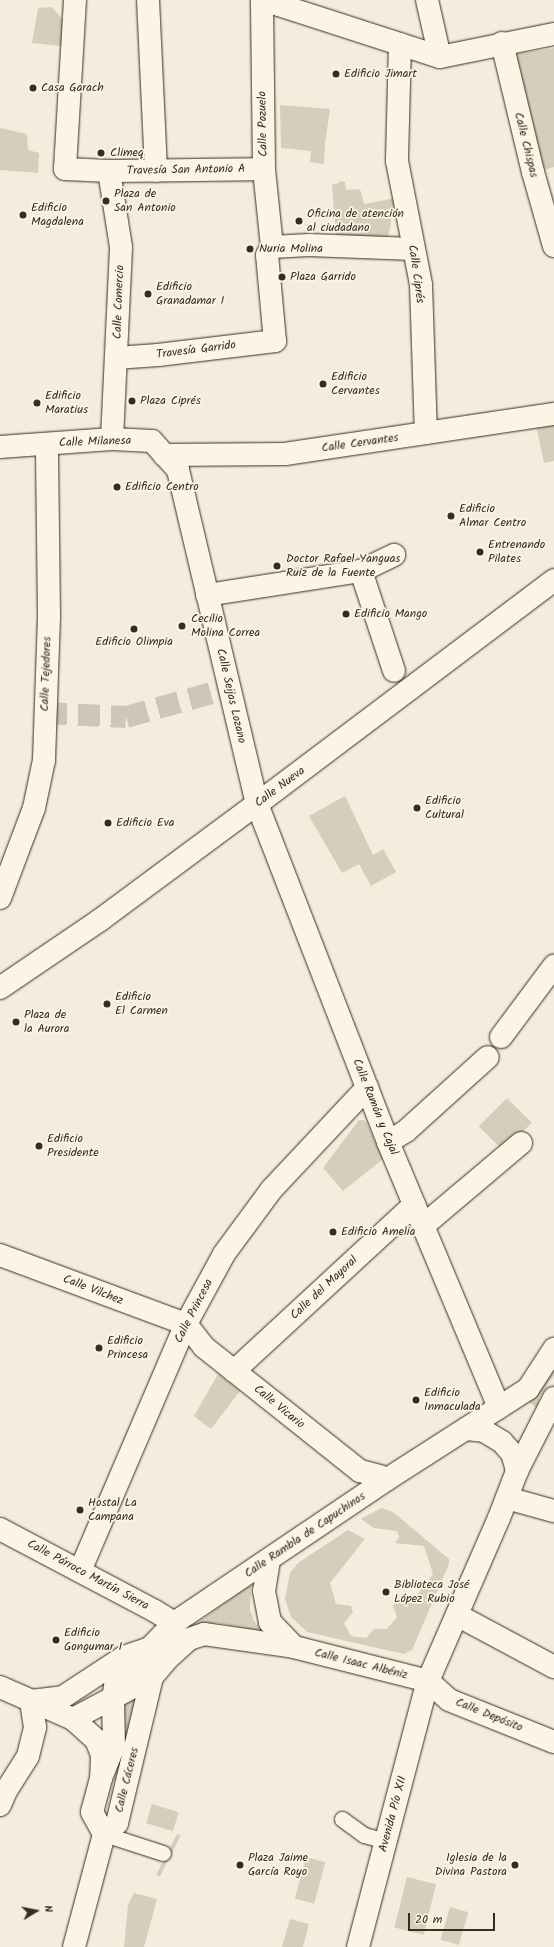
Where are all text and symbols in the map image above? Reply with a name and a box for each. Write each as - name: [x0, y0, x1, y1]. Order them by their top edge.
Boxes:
- place label: Edificio Jimart: [344, 67, 417, 81]
- marker: Edificio Jimart: [331, 69, 341, 79]
- place label: Casa Garach: [41, 81, 104, 95]
- marker: Casa Garach: [28, 83, 38, 93]
- street label: Calle Pozuelo: [255, 91, 271, 157]
- street label: Calle Chispas: [511, 111, 541, 179]
- place label: Climeq: [110, 146, 144, 160]
- marker: Climeq: [95, 147, 107, 159]
- street label: Travesía San Antonio A: [127, 162, 245, 178]
- place label: Plaza de San Antonio: [114, 187, 176, 215]
- marker: Plaza de San Antonio: [101, 196, 111, 206]
- place label: Edificio Magdalena: [31, 201, 84, 229]
- place label: Oficina de atención al ciudadano: [307, 207, 404, 235]
- marker: Edificio Magdalena: [18, 210, 28, 220]
- marker: Oficina de atención al ciudadano: [294, 216, 304, 226]
- place label: Nuria Molina: [259, 242, 323, 256]
- marker: Nuria Molina: [244, 243, 256, 255]
- street label: Calle Ciprés: [405, 244, 427, 304]
- street label: Calle Comercio: [111, 265, 127, 339]
- place label: Plaza Garrido: [290, 270, 356, 284]
- marker: Plaza Garrido: [277, 272, 287, 282]
- place label: Edificio Granadamar I: [156, 280, 224, 308]
- marker: Edificio Granadamar I: [143, 289, 153, 299]
- street label: Travesía Garrido: [155, 338, 237, 362]
- place label: Edificio Cervantes: [331, 370, 380, 398]
- marker: Edificio Cervantes: [318, 379, 328, 389]
- place label: Edificio Maratius: [45, 389, 88, 417]
- place label: Plaza Ciprés: [140, 394, 201, 408]
- marker: Plaza Ciprés: [127, 396, 137, 406]
- marker: Edificio Maratius: [32, 398, 42, 408]
- street label: Calle Cervantes: [321, 430, 399, 456]
- street label: Calle Milanesa: [59, 434, 131, 450]
- place label: Edificio Centro: [125, 480, 199, 494]
- marker: Edificio Centro: [112, 482, 122, 492]
- place label: Edificio Almar Centro: [459, 502, 526, 530]
- marker: Edificio Almar Centro: [446, 511, 456, 521]
- place label: Entrenando Pilates: [488, 538, 545, 566]
- marker: Entrenando Pilates: [475, 547, 485, 557]
- place label: Doctor Rafael Yanguas Ruiz de la Fuente: [286, 552, 400, 580]
- marker: Doctor Rafael Yanguas Ruiz de la Fuente: [271, 560, 283, 572]
- place label: Edificio Mango: [354, 607, 427, 621]
- marker: Edificio Mango: [341, 609, 351, 619]
- place label: Cecilio Molina Correa: [191, 612, 260, 640]
- marker: Cecilio Molina Correa: [176, 620, 188, 632]
- marker: Edificio Olimpia: [129, 624, 139, 634]
- place label: Edificio Olimpia: [95, 635, 173, 649]
- street label: Calle Tejedores: [37, 636, 55, 712]
- street label: Calle Seijas Lozano: [213, 647, 249, 745]
- street label: Calle Nueva: [252, 764, 308, 810]
- place label: Edificio Cultural: [425, 794, 464, 822]
- marker: Edificio Cultural: [412, 803, 422, 813]
- place label: Edificio Eva: [116, 816, 174, 830]
- marker: Edificio Eva: [103, 818, 113, 828]
- place label: Edificio El Carmen: [115, 990, 168, 1018]
- marker: Edificio El Carmen: [102, 999, 112, 1009]
- place label: Plaza de la Aurora: [24, 1008, 69, 1036]
- marker: Plaza de la Aurora: [11, 1017, 21, 1027]
- street label: Calle Ramón y Cajal: [349, 1057, 401, 1157]
- place label: Edificio Presidente: [47, 1132, 99, 1160]
- marker: Edificio Presidente: [34, 1141, 44, 1151]
- place label: Edificio Amelia: [341, 1225, 415, 1239]
- marker: Edificio Amelia: [328, 1227, 338, 1237]
- street label: Calle del Mayoral: [287, 1253, 361, 1323]
- street label: Calle Vilchez: [61, 1272, 125, 1308]
- street label: Calle Princesa: [172, 1276, 216, 1346]
- place label: Edificio Princesa: [107, 1334, 148, 1362]
- marker: Edificio Princesa: [94, 1343, 104, 1353]
- street label: Calle Vicario: [251, 1382, 307, 1432]
- place label: Edificio Inmaculada: [424, 1386, 481, 1414]
- marker: Edificio Inmaculada: [411, 1395, 421, 1405]
- street label: Calle Rambla de Capuchinos: [242, 1489, 368, 1581]
- place label: Hostal La Campana: [88, 1496, 137, 1524]
- marker: Hostal La Campana: [75, 1505, 85, 1515]
- street label: Calle Párroco Martín Sierra: [25, 1537, 151, 1613]
- place label: Biblioteca José López Rubio: [394, 1578, 469, 1606]
- marker: Biblioteca José López Rubio: [381, 1587, 391, 1597]
- place label: Edificio Gongumar I: [64, 1626, 122, 1654]
- marker: Edificio Gongumar I: [51, 1635, 61, 1645]
- street label: Calle Isaac Albéniz: [313, 1645, 409, 1683]
- street label: Calle Depósito: [453, 1695, 525, 1735]
- street label: Calle Cáceres: [112, 1746, 142, 1814]
- street label: Avenida Pío XII: [376, 1774, 410, 1854]
- place label: Plaza Jaime García Royo: [248, 1851, 308, 1879]
- place label: Iglesia de la Divina Pastora: [435, 1851, 507, 1879]
- marker: Plaza Jaime García Royo: [235, 1860, 245, 1870]
- marker: Iglesia de la Divina Pastora: [510, 1860, 520, 1870]
- north arrow: [16, 1891, 56, 1931]
- text: N: [38, 1904, 57, 1914]
- scale bar: [410, 1905, 497, 1931]
- text: 20 m: [415, 1910, 442, 1929]

